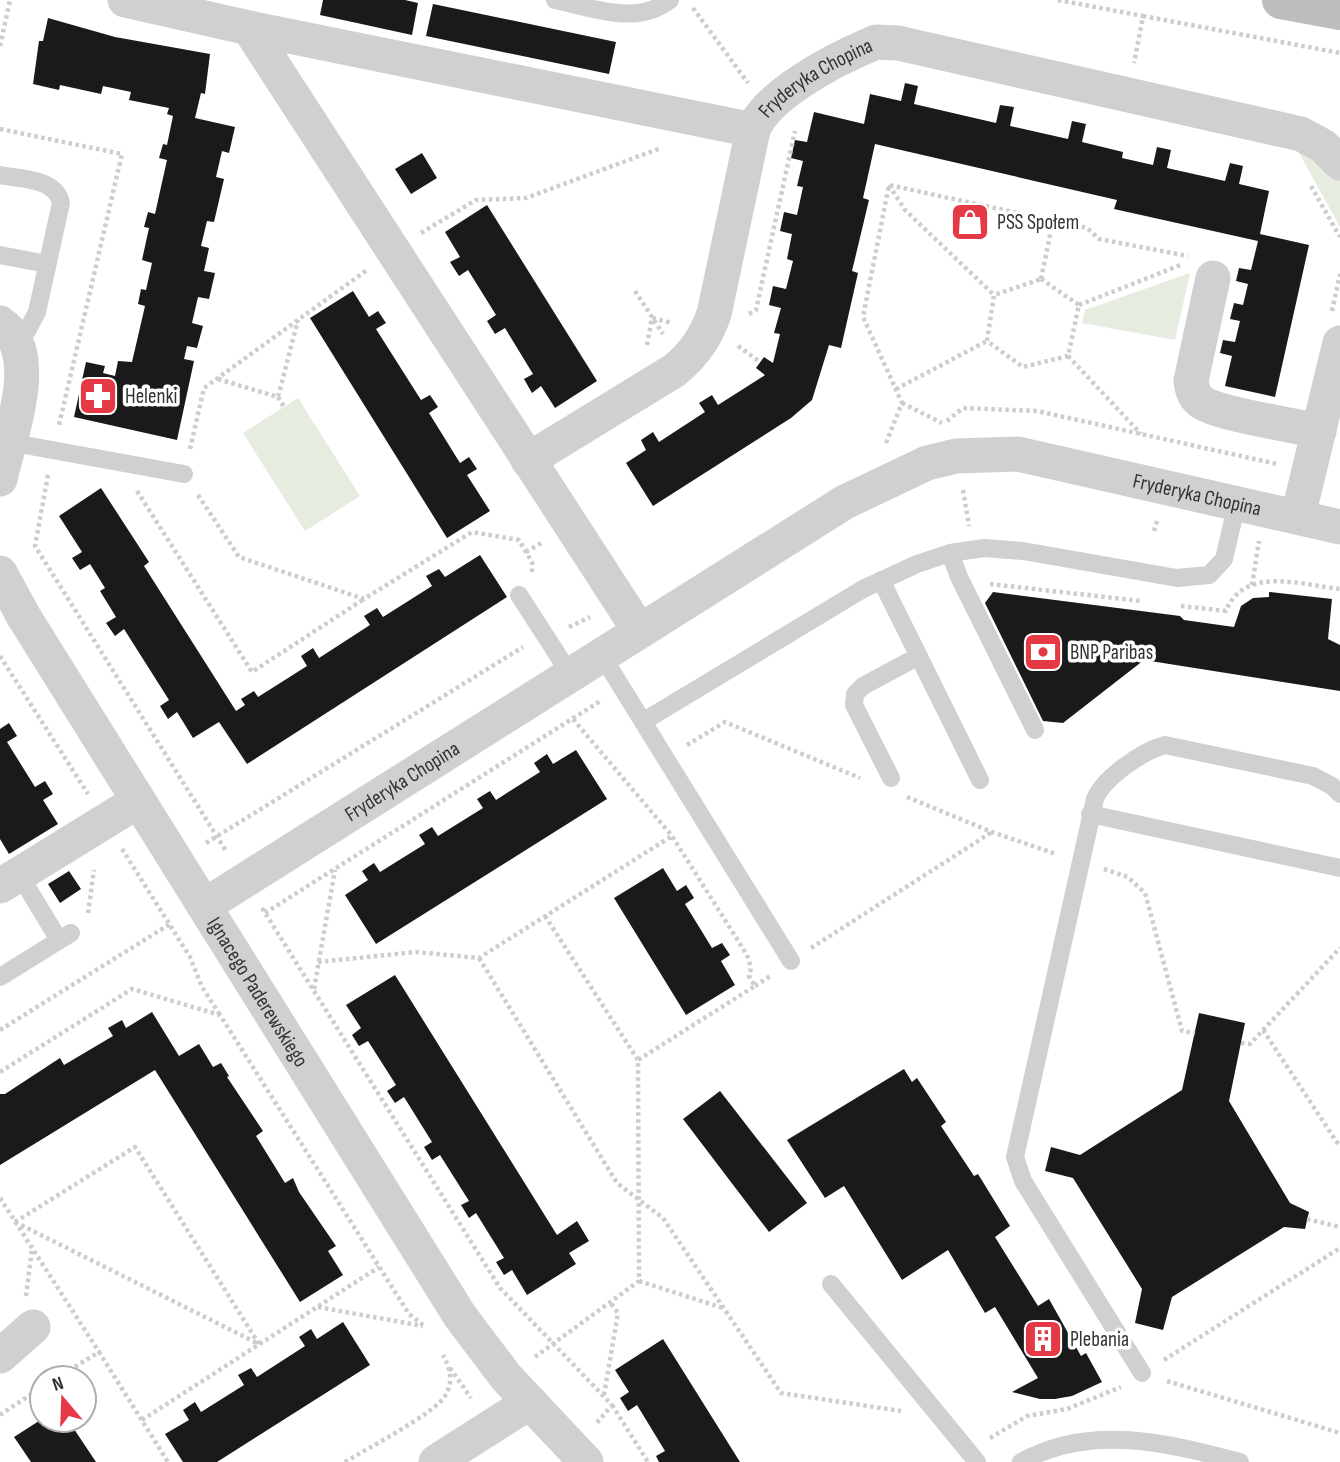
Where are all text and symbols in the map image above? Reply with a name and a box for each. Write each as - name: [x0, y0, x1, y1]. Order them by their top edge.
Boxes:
- street label: Fryderyka Chopina: [753, 33, 876, 123]
- shop icon: PSS Społem: [949, 201, 991, 243]
- place label: PSS Społem: [997, 210, 1079, 235]
- pharmacy icon: Helenki: [77, 375, 119, 417]
- place label: Helenki: [125, 384, 177, 409]
- street label: Fryderyka Chopina: [1131, 468, 1264, 521]
- bank icon: BNP Paribas: [1022, 631, 1064, 673]
- place label: BNP Paribas: [1070, 640, 1153, 665]
- street label: Fryderyka Chopina: [340, 736, 464, 827]
- street label: Ignacego Paderewskiego: [202, 913, 314, 1071]
- building icon: Plebania: [1022, 1318, 1064, 1360]
- place label: Plebania: [1070, 1327, 1129, 1352]
- north arrow: [28, 1364, 98, 1434]
- text: N: [49, 1372, 66, 1397]

